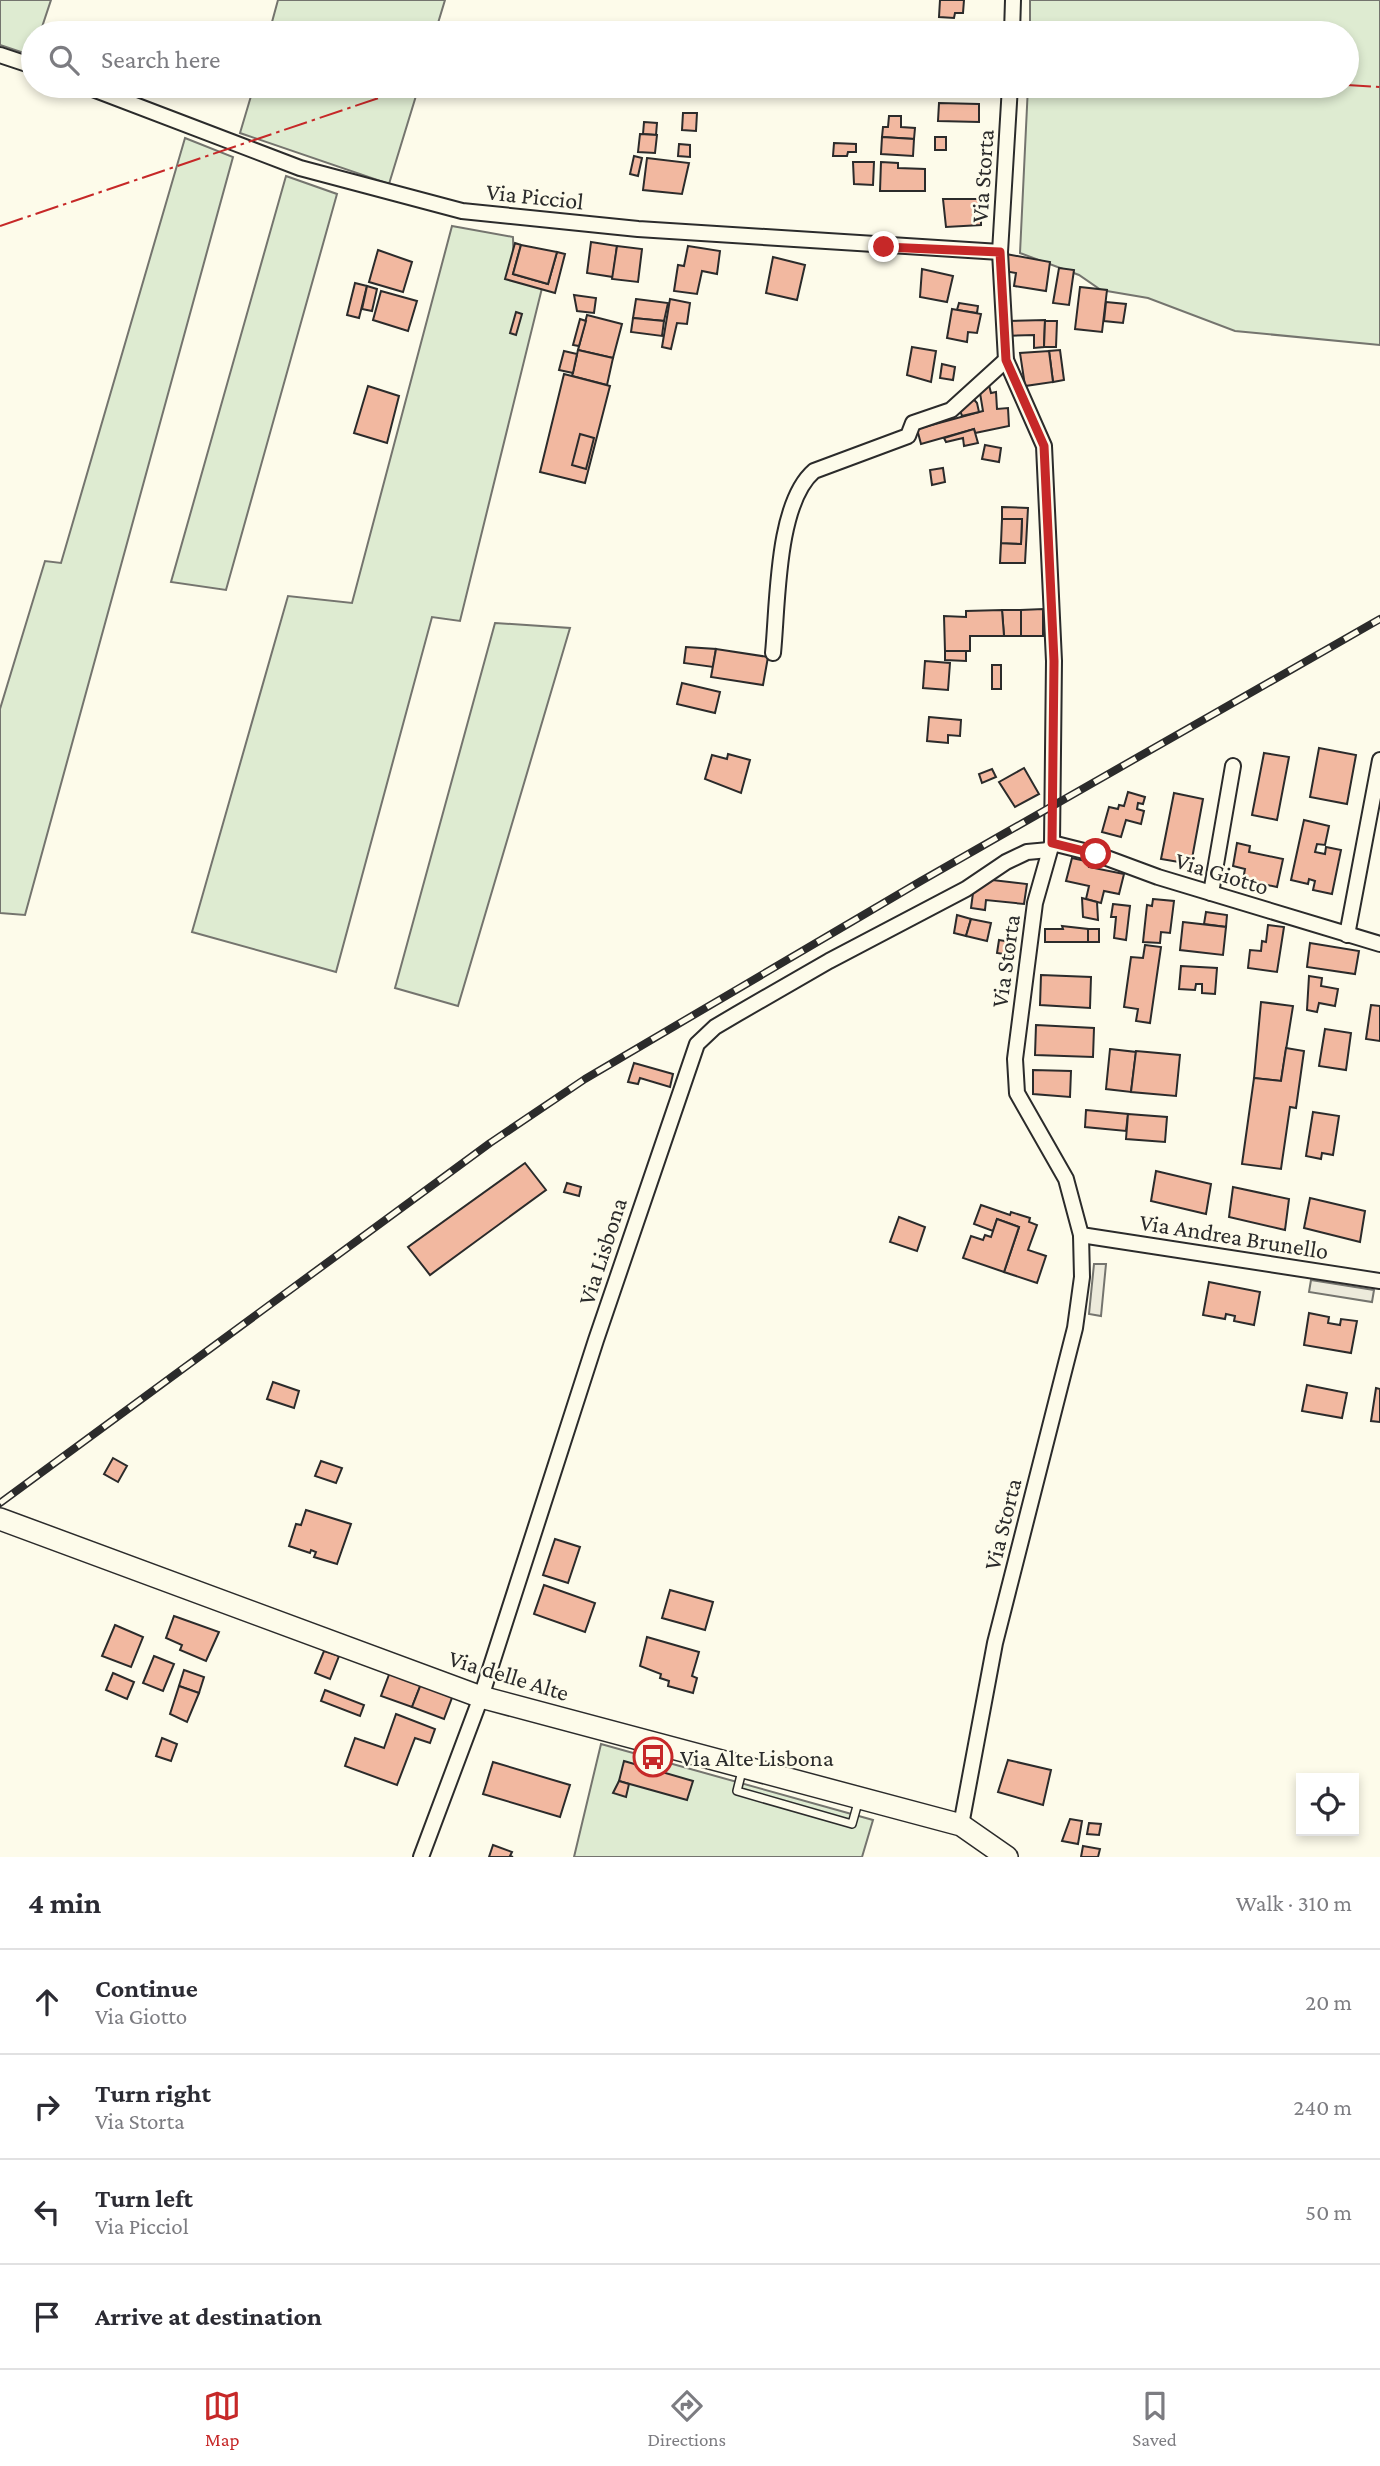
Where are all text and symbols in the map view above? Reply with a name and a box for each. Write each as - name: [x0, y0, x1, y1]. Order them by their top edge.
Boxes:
- search box: [21, 21, 1359, 98]
- icon: search: [45, 41, 83, 79]
- text: Search here: [101, 45, 220, 74]
- street label: Via Storta: [965, 128, 999, 224]
- street label: Via Picciol: [485, 177, 585, 215]
- route end: [868, 231, 899, 262]
- route start: [1080, 838, 1111, 869]
- street label: Via Giotto: [1172, 846, 1272, 900]
- street label: Via Storta: [985, 913, 1025, 1009]
- street label: Via Lisbona: [572, 1194, 632, 1308]
- street label: Via Andrea Brunello: [1138, 1208, 1330, 1264]
- street label: Via Storta: [978, 1475, 1026, 1573]
- street label: Via delle Alte: [446, 1644, 572, 1706]
- bus stop icon: Via Alte Lisbona: [632, 1736, 674, 1778]
- place label: Via Alte Lisbona: [680, 1744, 834, 1771]
- map controls: [1296, 1773, 1359, 1836]
- button: locate: [1296, 1773, 1359, 1836]
- text: 4 min: [28, 1886, 101, 1919]
- text: Walk · 310 m: [1236, 1890, 1352, 1916]
- text: Continue: [95, 1974, 198, 2003]
- icon: ahead: [28, 1983, 66, 2021]
- text: 20 m: [1305, 1989, 1352, 2015]
- text: Via Giotto: [95, 2003, 187, 2029]
- text: Turn right: [95, 2079, 211, 2108]
- icon: right: [28, 2088, 66, 2126]
- text: 240 m: [1293, 2094, 1352, 2120]
- text: Via Storta: [95, 2108, 185, 2134]
- text: Turn left: [95, 2184, 193, 2213]
- icon: left: [28, 2193, 66, 2231]
- text: 50 m: [1305, 2199, 1352, 2225]
- text: Via Picciol: [95, 2213, 189, 2239]
- icon: arrive: [28, 2298, 66, 2336]
- text: Arrive at destination: [95, 2302, 322, 2331]
- tab: Map: [203, 2387, 241, 2450]
- tab: Directions: [647, 2387, 726, 2450]
- tab: Saved: [1132, 2387, 1177, 2450]

